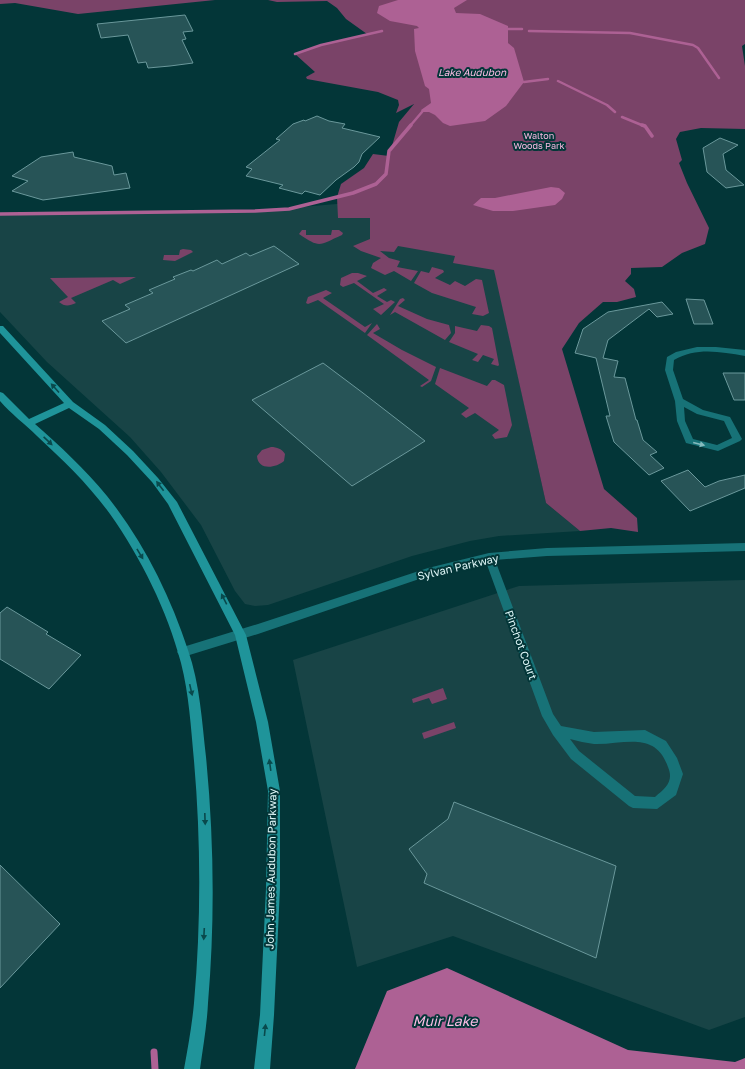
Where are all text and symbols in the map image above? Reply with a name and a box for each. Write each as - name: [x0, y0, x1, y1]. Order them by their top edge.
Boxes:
- water label: Lake Audubon: [438, 66, 507, 78]
- park label: Walton Woods Park: [513, 130, 565, 151]
- one-way arrow: [51, 384, 60, 393]
- one-way arrow: [43, 436, 53, 446]
- one-way arrow: [693, 441, 705, 447]
- one-way arrow: [155, 481, 164, 492]
- one-way arrow: [137, 548, 144, 560]
- street label: Sylvan Parkway: [416, 551, 500, 582]
- one-way arrow: [221, 594, 227, 605]
- street label: Pinchot Court: [503, 608, 540, 681]
- one-way arrow: [189, 684, 195, 696]
- one-way arrow: [267, 759, 273, 771]
- street label: John James Audubon Parkway: [263, 788, 278, 950]
- one-way arrow: [201, 813, 208, 825]
- one-way arrow: [201, 928, 207, 941]
- water label: Muir Lake: [412, 1012, 478, 1029]
- one-way arrow: [262, 1024, 269, 1036]

